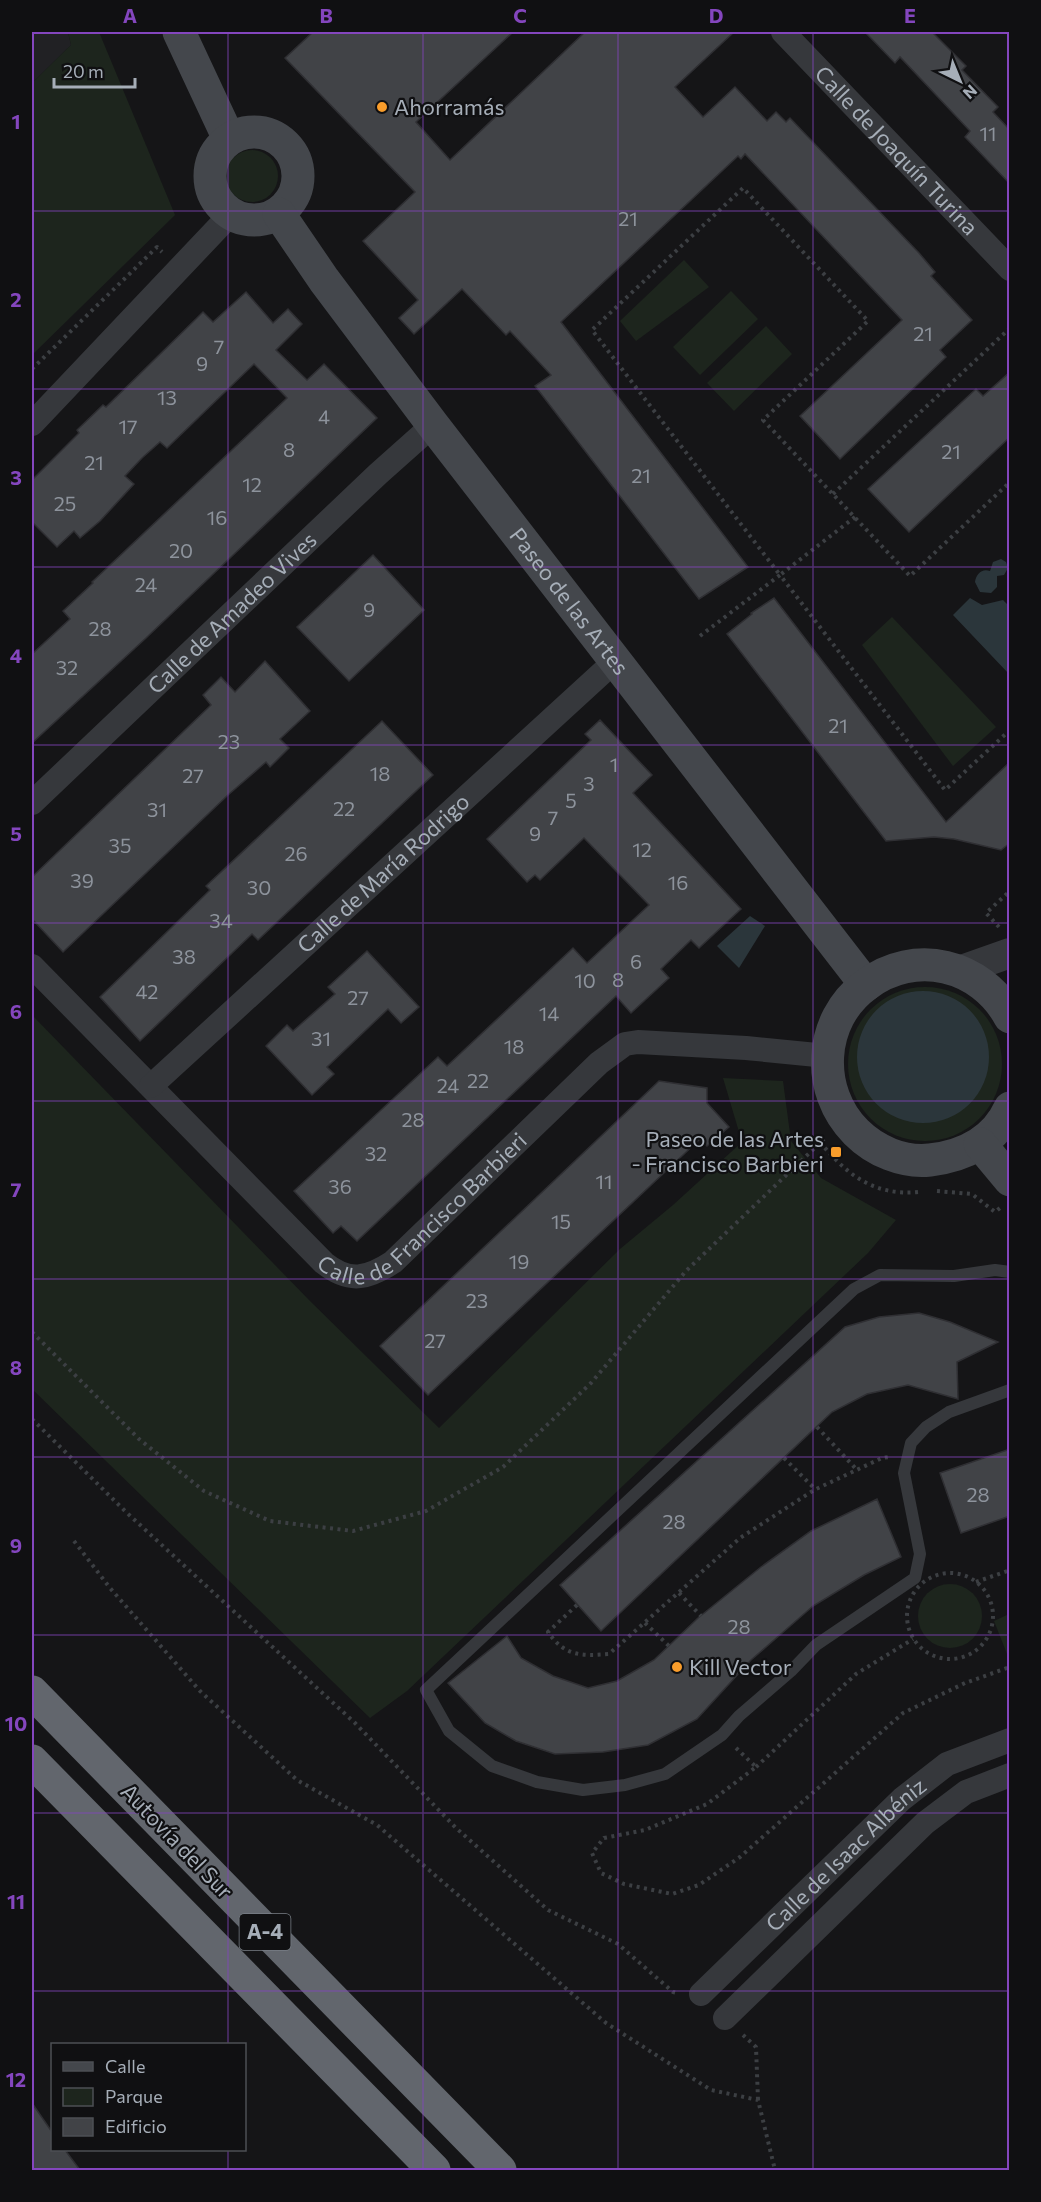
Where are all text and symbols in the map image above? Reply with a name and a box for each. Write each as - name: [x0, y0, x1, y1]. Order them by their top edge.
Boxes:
- text: A: [123, 3, 137, 27]
- text: B: [319, 3, 333, 27]
- text: C: [513, 3, 527, 27]
- text: D: [709, 3, 723, 27]
- text: E: [904, 3, 916, 27]
- scale bar: [54, 51, 135, 89]
- north arrow: [930, 51, 990, 111]
- text: 20 m: [63, 60, 104, 82]
- street label: Calle de Joaquín Turina: [810, 60, 984, 240]
- text: N: [960, 81, 981, 103]
- place label: Ahorramás: [394, 93, 504, 120]
- marker: Ahorramás: [375, 100, 389, 114]
- text: 1: [11, 109, 21, 133]
- house number: 11: [979, 121, 997, 145]
- house number: 21: [618, 206, 638, 230]
- text: 2: [10, 287, 22, 311]
- house number: 21: [913, 321, 933, 345]
- house number: 7: [214, 334, 224, 358]
- house number: 9: [196, 351, 208, 375]
- house number: 13: [157, 385, 177, 409]
- house number: 4: [318, 404, 330, 428]
- house number: 17: [118, 414, 138, 438]
- house number: 8: [283, 437, 295, 461]
- house number: 21: [941, 439, 961, 463]
- house number: 21: [84, 450, 104, 474]
- house number: 21: [631, 463, 651, 487]
- text: 3: [10, 465, 22, 489]
- house number: 12: [242, 472, 262, 496]
- house number: 25: [54, 491, 76, 515]
- house number: 16: [207, 505, 227, 529]
- street label: Paseo de las Artes: [504, 522, 635, 680]
- street label: Calle de Amadeo Vives: [142, 526, 322, 699]
- house number: 20: [169, 538, 193, 562]
- house number: 24: [135, 572, 157, 596]
- house number: 9: [363, 597, 375, 621]
- house number: 28: [88, 616, 112, 640]
- text: 4: [10, 643, 22, 667]
- house number: 32: [56, 655, 78, 679]
- house number: 21: [828, 713, 848, 737]
- house number: 23: [218, 729, 240, 753]
- house number: 1: [610, 752, 618, 776]
- house number: 18: [370, 761, 390, 785]
- house number: 27: [182, 763, 204, 787]
- house number: 3: [583, 771, 595, 795]
- street label: Calle de María Rodrigo: [291, 787, 475, 958]
- house number: 5: [565, 788, 577, 812]
- house number: 22: [333, 796, 355, 820]
- house number: 31: [147, 797, 167, 821]
- house number: 7: [548, 805, 558, 829]
- text: 5: [10, 821, 22, 845]
- house number: 9: [529, 821, 541, 845]
- house number: 35: [109, 833, 131, 857]
- house number: 12: [632, 837, 652, 861]
- house number: 26: [284, 841, 308, 865]
- house number: 39: [70, 868, 94, 892]
- house number: 16: [668, 870, 688, 894]
- house number: 30: [247, 875, 271, 899]
- house number: 34: [209, 908, 233, 932]
- house number: 38: [172, 944, 196, 968]
- house number: 6: [630, 949, 642, 973]
- house number: 8: [612, 967, 624, 991]
- house number: 10: [574, 968, 596, 992]
- house number: 42: [136, 979, 158, 1003]
- house number: 27: [347, 985, 369, 1009]
- text: 6: [10, 999, 22, 1023]
- house number: 14: [539, 1001, 559, 1025]
- house number: 31: [311, 1026, 331, 1050]
- house number: 18: [504, 1034, 524, 1058]
- house number: 22: [467, 1068, 489, 1092]
- house number: 24: [437, 1073, 459, 1097]
- house number: 28: [401, 1107, 425, 1131]
- place label: Paseo de las Artes - Francisco Barbieri: [632, 1125, 824, 1177]
- street label: Calle de Francisco Barbieri: [312, 1127, 532, 1290]
- house number: 32: [365, 1141, 387, 1165]
- marker: Paseo de las Artes - Francisco Barbieri: [829, 1145, 843, 1159]
- house number: 11: [595, 1169, 613, 1193]
- house number: 36: [328, 1174, 352, 1198]
- text: 7: [11, 1177, 22, 1201]
- house number: 15: [551, 1209, 571, 1233]
- house number: 19: [509, 1249, 529, 1273]
- house number: 23: [466, 1288, 488, 1312]
- house number: 27: [424, 1328, 446, 1352]
- text: 8: [10, 1355, 22, 1379]
- house number: 28: [966, 1482, 990, 1506]
- house number: 28: [662, 1509, 686, 1533]
- text: 9: [10, 1533, 22, 1557]
- house number: 28: [727, 1614, 751, 1638]
- place label: Kill Vector: [689, 1653, 792, 1680]
- marker: Kill Vector: [670, 1660, 684, 1674]
- text: 10: [5, 1711, 27, 1735]
- street label: Calle de Isaac Albéniz: [760, 1772, 931, 1937]
- street label: Autovía del Sur: [116, 1777, 239, 1904]
- text: 11: [7, 1889, 25, 1913]
- road number: A-4: [240, 1914, 290, 1950]
- legend: [51, 2043, 246, 2151]
- text: Calle: [105, 2055, 145, 2077]
- text: 12: [6, 2067, 26, 2091]
- text: Parque: [105, 2085, 163, 2107]
- text: Edificio: [105, 2115, 167, 2137]

